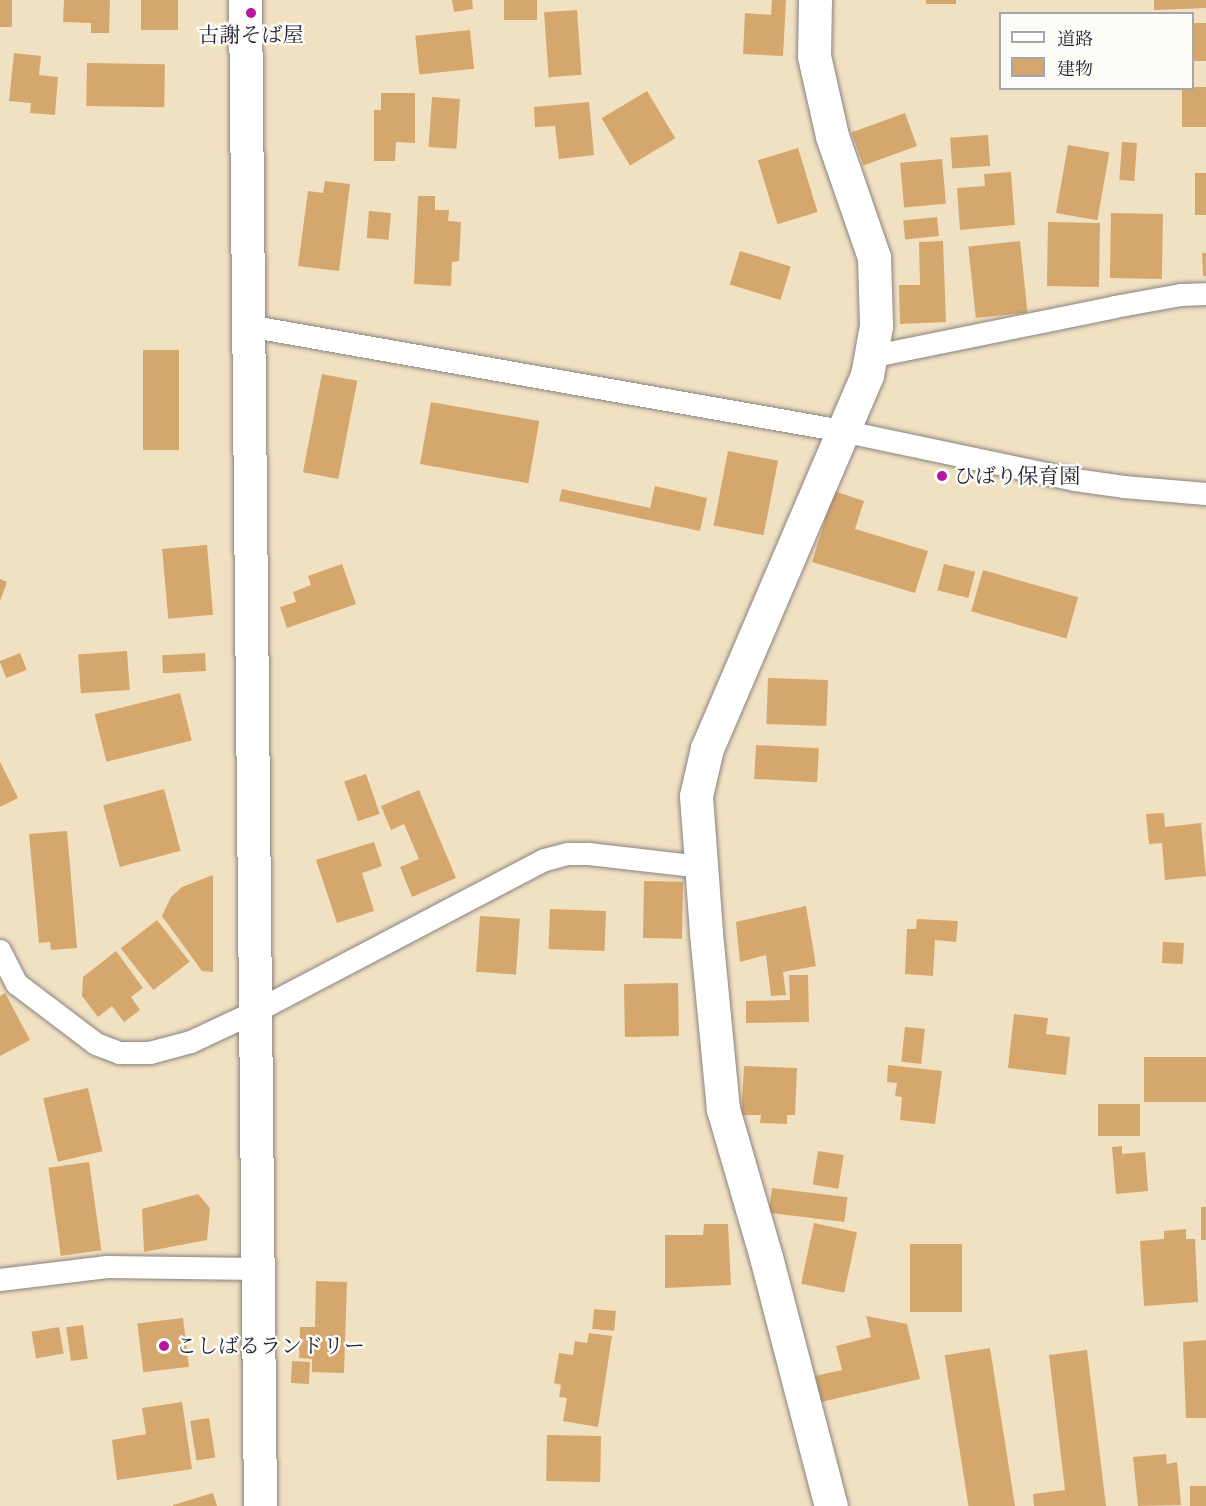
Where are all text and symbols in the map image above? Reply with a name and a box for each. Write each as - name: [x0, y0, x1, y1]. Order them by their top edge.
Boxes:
- marker: 古謝そば屋: [244, 6, 258, 20]
- legend: [999, 12, 1194, 90]
- place label: 古謝そば屋: [199, 22, 303, 48]
- text: 道路: [1057, 27, 1093, 51]
- text: 建物: [1057, 57, 1093, 81]
- place label: ひばり保育園: [954, 463, 1080, 489]
- marker: ひばり保育園: [935, 469, 949, 483]
- place label: こしばるランドリー: [176, 1333, 365, 1359]
- marker: こしばるランドリー: [157, 1339, 171, 1353]

